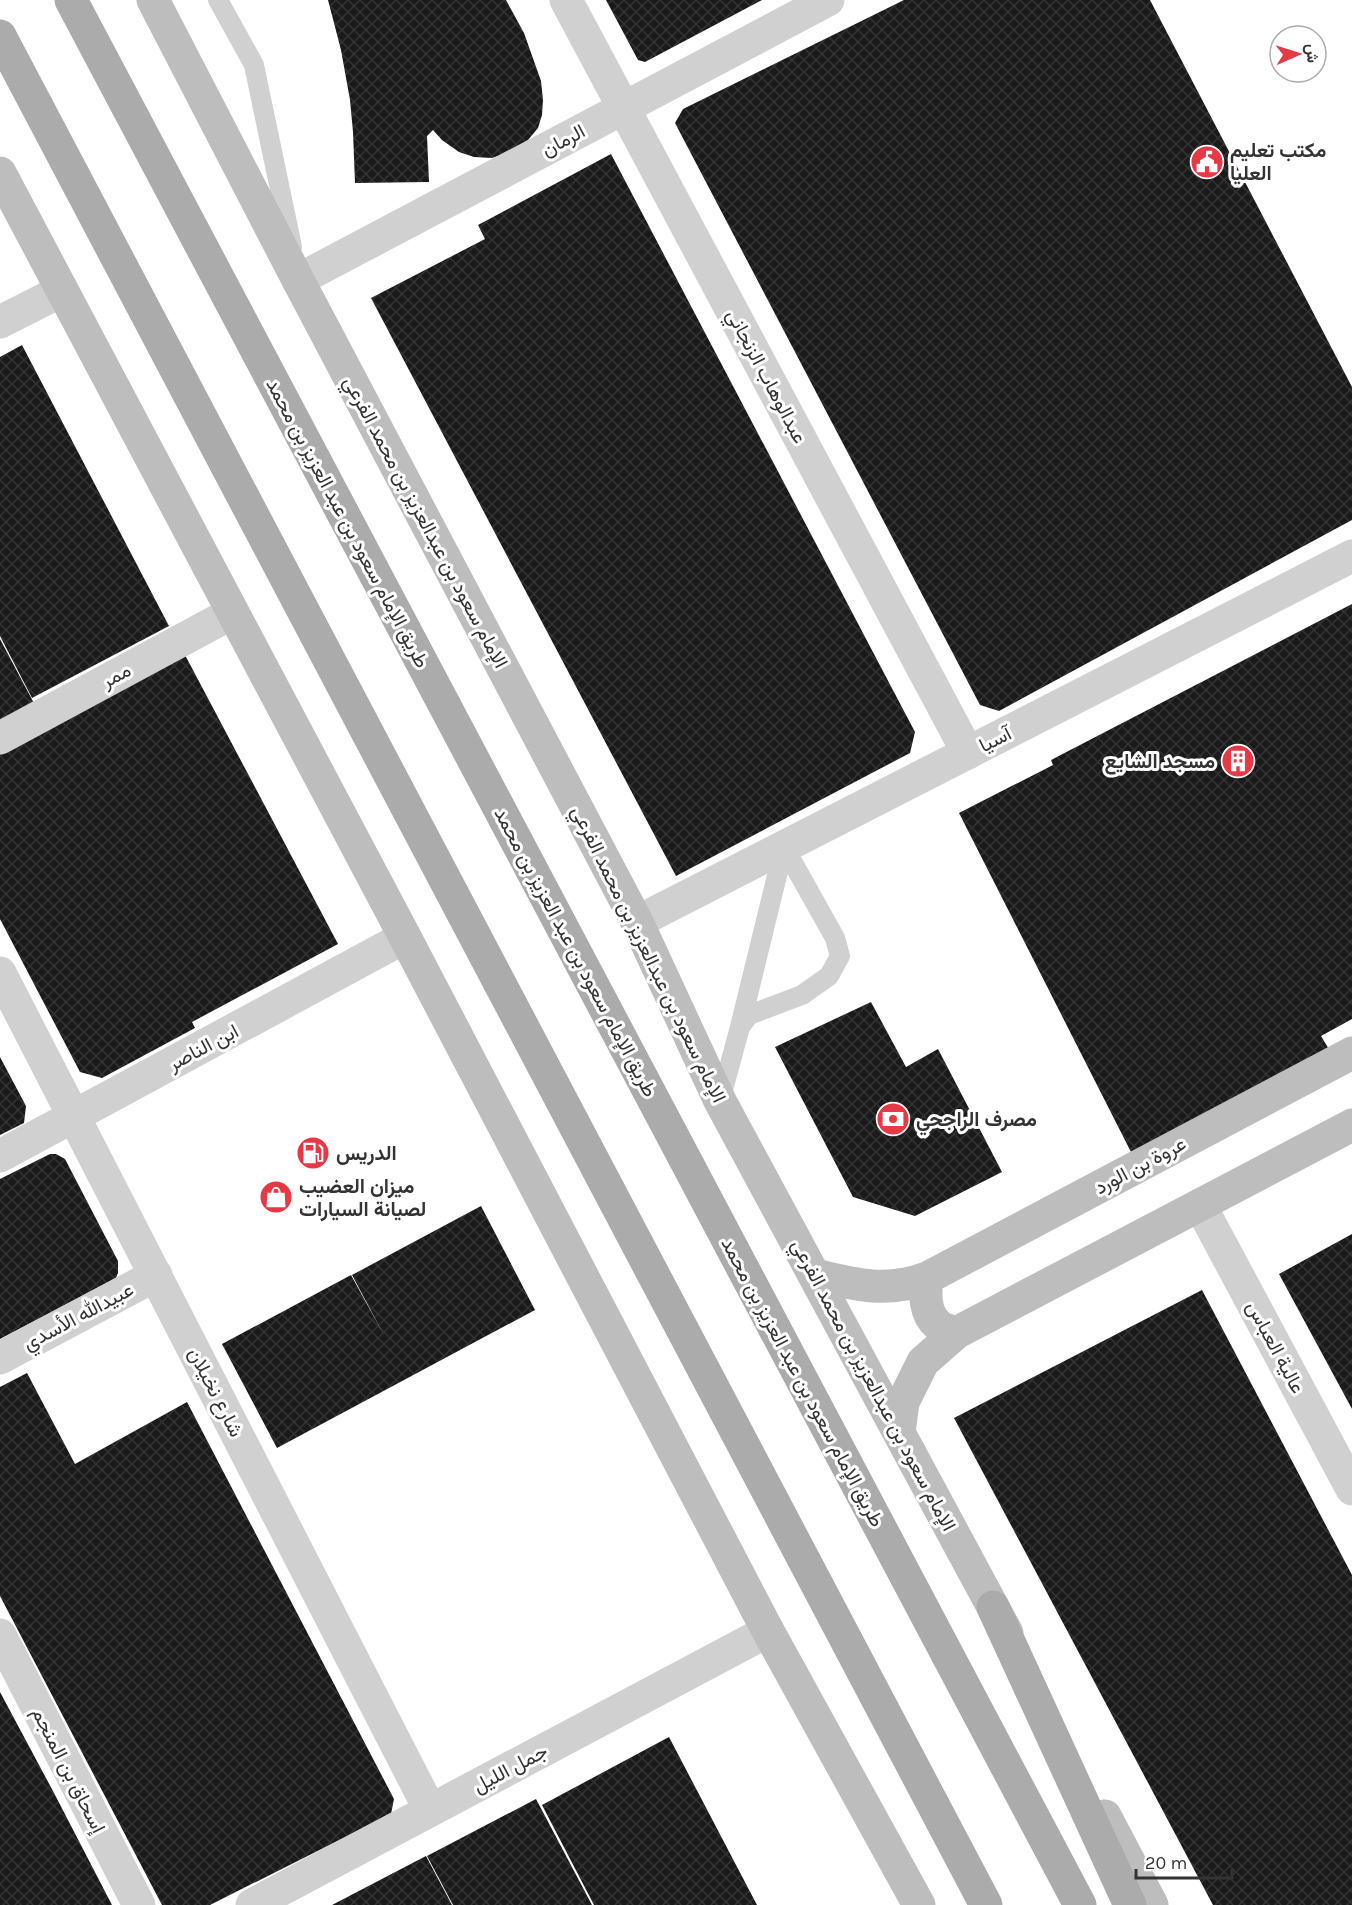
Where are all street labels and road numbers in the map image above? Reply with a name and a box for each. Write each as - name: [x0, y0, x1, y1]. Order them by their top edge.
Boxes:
- street label: الرمان: [538, 119, 589, 162]
- street label: عبدالوهاب الزنجاني: [717, 305, 812, 450]
- street label: الإمام سعود بن عبدالعزيز بن محمد الفرعي: [334, 372, 513, 674]
- street label: طريق الإمام سعود بن عبد العزيز بن محمد: [260, 375, 434, 672]
- street label: ممر: [97, 658, 135, 694]
- street label: آسيا: [975, 721, 1016, 757]
- street label: الإمام سعود بن عبدالعزيز بن محمد الفرعي: [562, 802, 731, 1108]
- street label: طريق الإمام سعود بن عبد العزيز بن محمد: [488, 804, 662, 1101]
- street label: ابن الناصر: [163, 1019, 243, 1077]
- street label: عروة بن الورد: [1091, 1132, 1190, 1200]
- street label: طريق الإمام سعود بن عبد العزيز بن محمد: [715, 1234, 889, 1531]
- street label: الإمام سعود بن عبدالعزيز بن محمد الفرعي: [782, 1235, 961, 1537]
- street label: عبيدالله الأسدي: [19, 1277, 140, 1360]
- street label: عالية العباس: [1242, 1297, 1310, 1397]
- street label: شارع نخيلان: [181, 1344, 248, 1442]
- street label: إسحاق بن المنجم: [26, 1704, 110, 1838]
- street label: جمل الليل: [469, 1739, 551, 1798]

